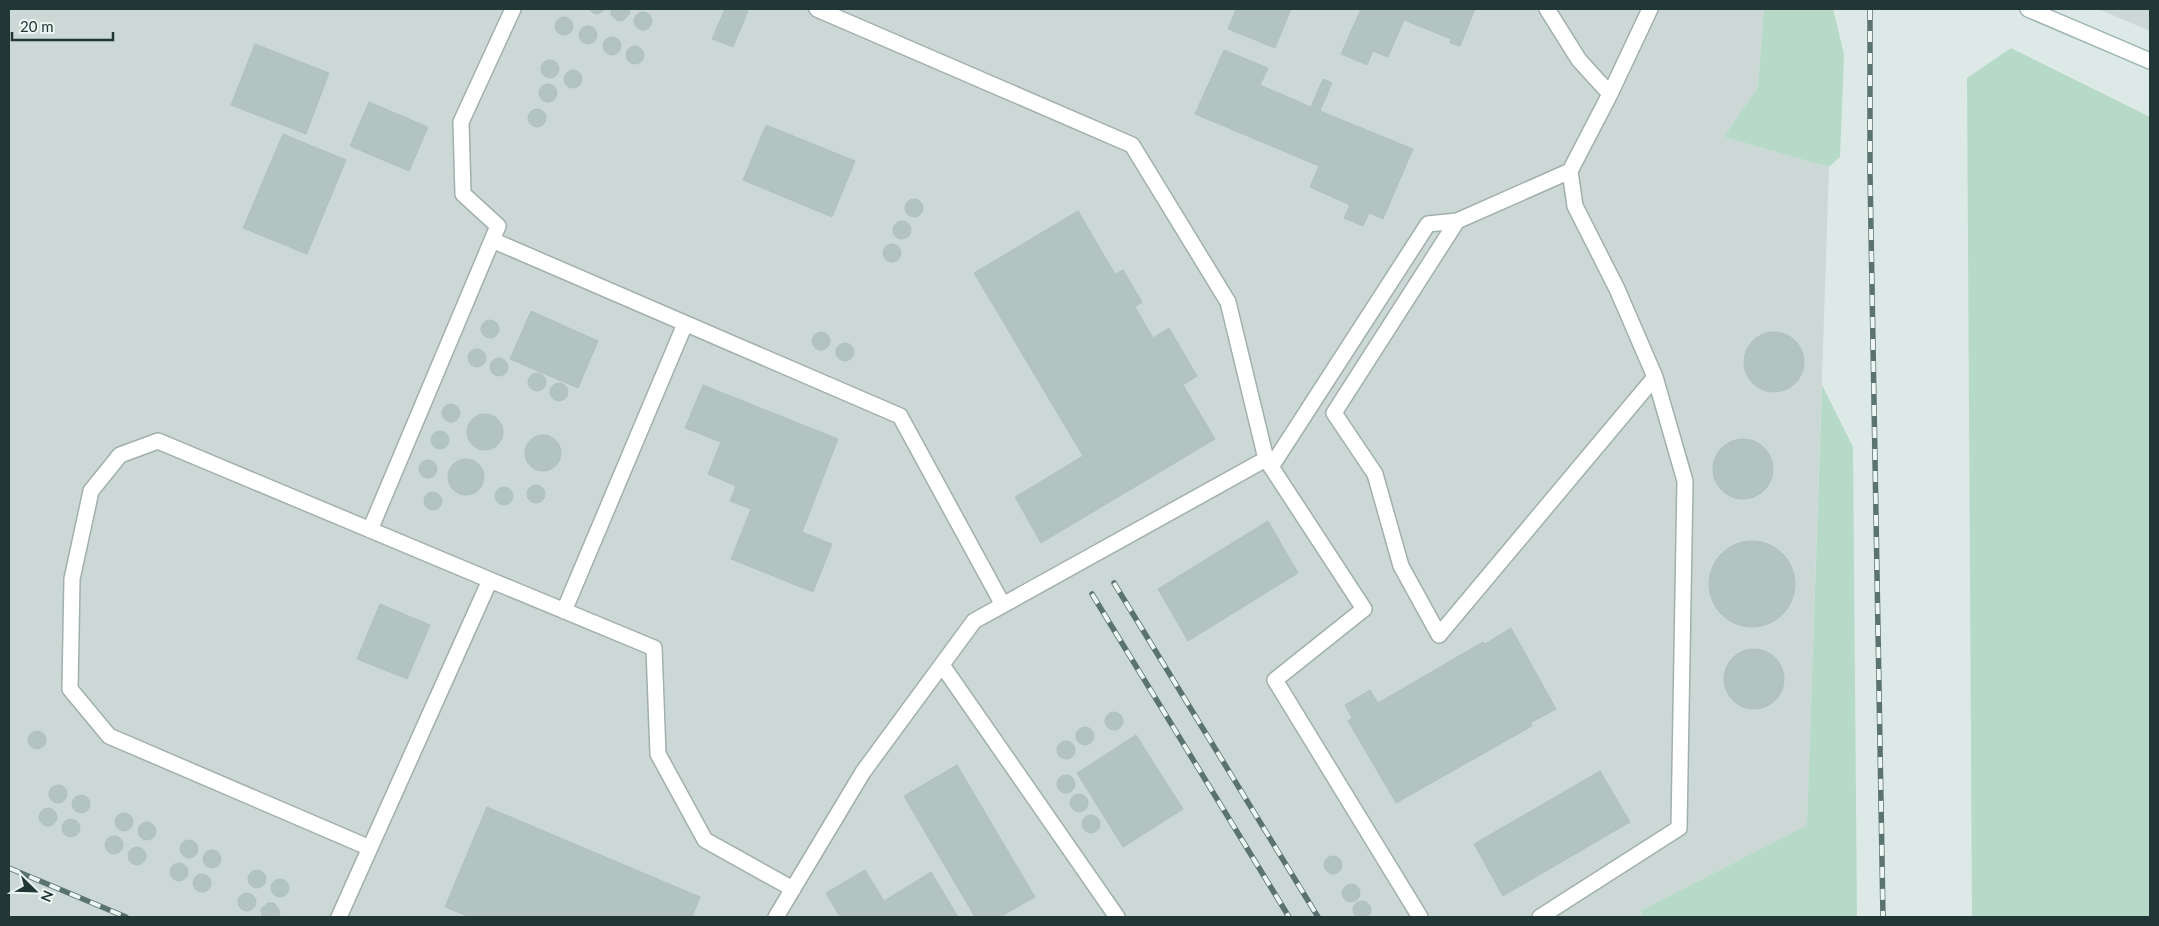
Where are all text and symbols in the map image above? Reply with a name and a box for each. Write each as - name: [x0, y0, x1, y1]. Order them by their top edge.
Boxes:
- scale bar: [12, 10, 114, 42]
- text: 20 m: [20, 17, 54, 35]
- north arrow: [10, 866, 60, 916]
- text: N: [37, 888, 57, 905]

